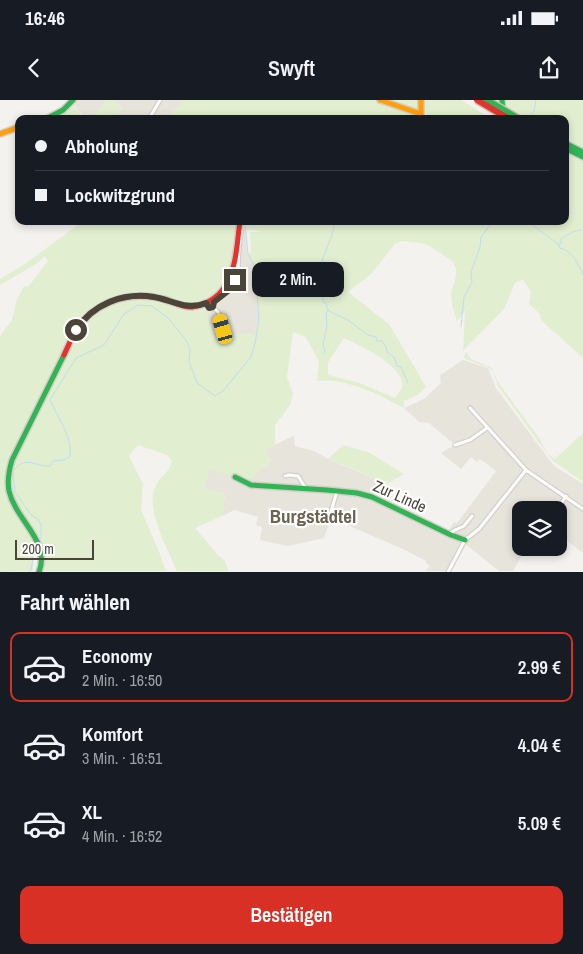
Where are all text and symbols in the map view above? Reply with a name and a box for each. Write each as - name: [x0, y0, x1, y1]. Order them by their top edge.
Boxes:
- text: 16:46: [25, 5, 65, 31]
- text: Swyft: [268, 53, 315, 83]
- icon: back: [20, 54, 48, 82]
- icon: share: [535, 54, 563, 82]
- text: Abholung: [65, 133, 138, 159]
- text: Lockwitzgrund: [65, 182, 175, 208]
- callout: 2 Min.: [252, 262, 345, 298]
- text: 2 Min.: [280, 268, 316, 290]
- route end: [224, 269, 246, 291]
- car: [211, 313, 234, 345]
- route start: [65, 319, 87, 341]
- street label: Zur Linde: [370, 475, 430, 517]
- map controls: [512, 501, 567, 556]
- button: layers: [512, 501, 567, 556]
- district label: Burgstädtel: [270, 503, 356, 529]
- scale bar: [15, 537, 94, 560]
- text: 200 m: [22, 540, 54, 558]
- text: Fahrt wählen: [20, 587, 130, 617]
- text: Economy: [82, 643, 152, 669]
- icon: car: [22, 645, 67, 690]
- text: 2.99 €: [518, 654, 561, 680]
- text: 2 Min. · 16:50: [82, 669, 162, 691]
- text: Komfort: [82, 721, 143, 747]
- icon: car: [22, 723, 67, 768]
- text: 4.04 €: [518, 732, 561, 758]
- text: 3 Min. · 16:51: [82, 747, 162, 769]
- text: XL: [82, 799, 102, 825]
- icon: car: [22, 801, 67, 846]
- text: 5.09 €: [518, 810, 561, 836]
- text: 4 Min. · 16:52: [82, 825, 162, 847]
- button: Bestätigen: [20, 886, 563, 944]

